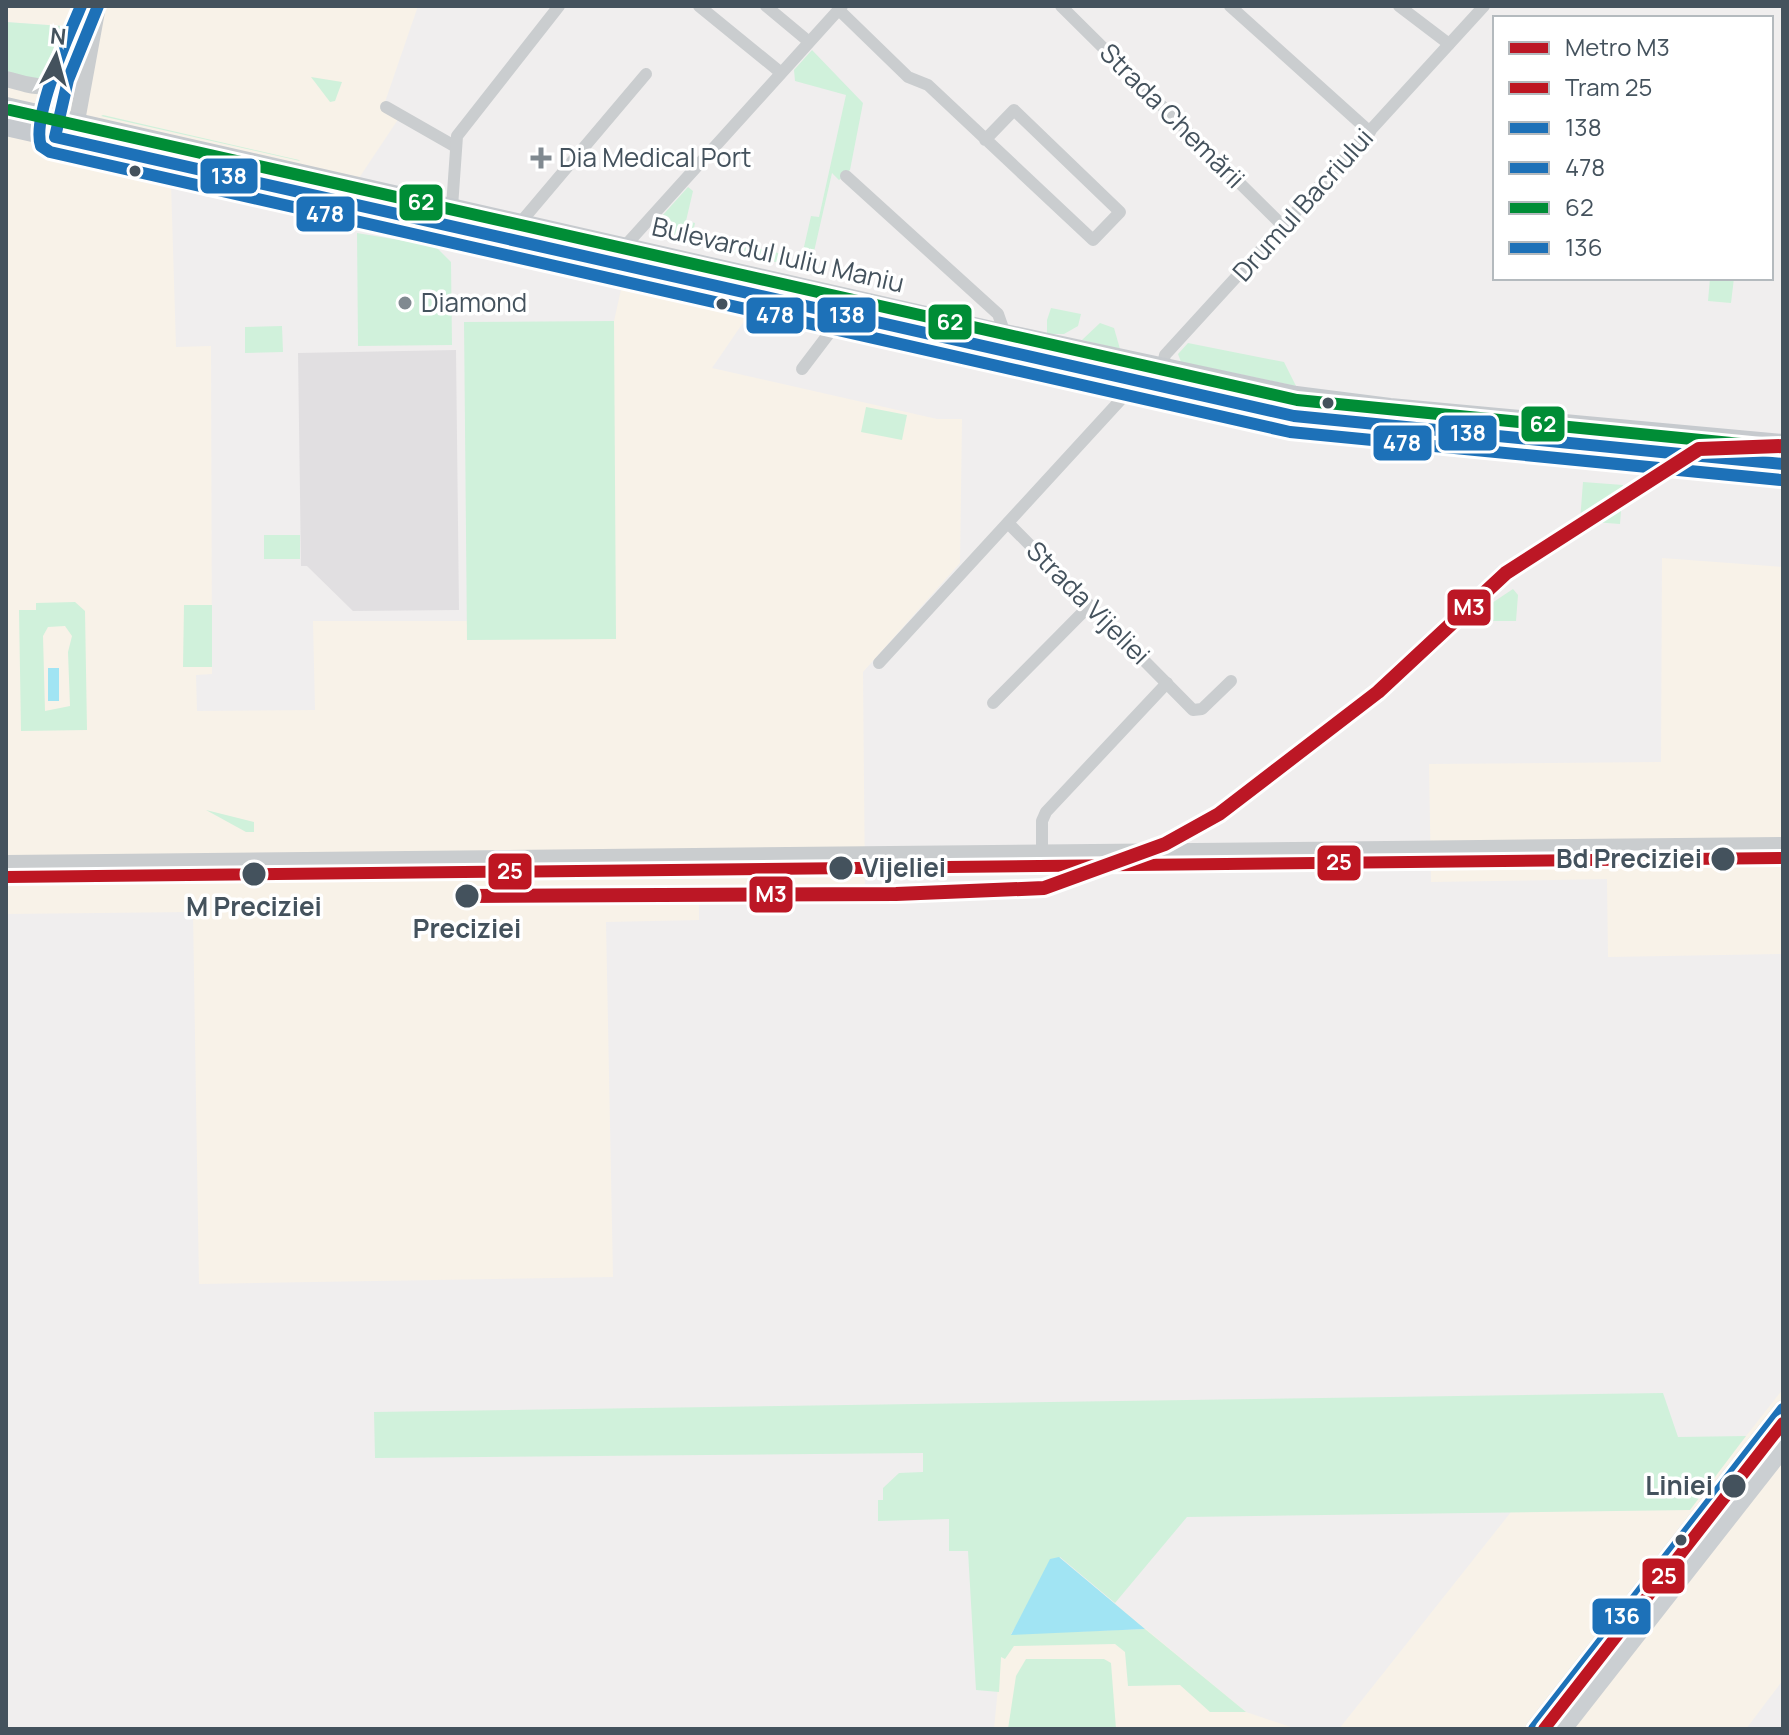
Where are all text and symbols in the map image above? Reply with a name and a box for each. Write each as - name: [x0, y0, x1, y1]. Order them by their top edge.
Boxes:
- north arrow: [16, 16, 96, 96]
- legend: [1493, 16, 1773, 280]
- text: N: [49, 20, 68, 52]
- text: Metro M3: [1565, 30, 1670, 63]
- street label: Strada Chemării: [1092, 35, 1253, 196]
- text: Tram 25: [1565, 70, 1652, 103]
- text: 138: [1565, 110, 1602, 143]
- street label: Drumul Bacriului: [1224, 120, 1381, 289]
- place label: Dia Medical Port: [559, 139, 752, 175]
- marker: Dia Medical Port: [530, 147, 552, 169]
- text: 478: [1565, 150, 1605, 183]
- line badge: 138: [199, 157, 259, 195]
- text: 138: [211, 161, 247, 191]
- unlabelled marker: [127, 163, 143, 179]
- line badge: 62: [398, 183, 444, 222]
- text: 62: [408, 187, 434, 217]
- text: 62: [1565, 190, 1594, 223]
- line badge: 478: [295, 195, 356, 233]
- text: 478: [306, 199, 344, 229]
- street label: Bulevardul Iuliu Maniu: [649, 207, 908, 301]
- text: 136: [1565, 230, 1603, 263]
- place label: Diamond: [421, 284, 527, 320]
- marker: Diamond: [396, 294, 414, 312]
- unlabelled marker: [714, 296, 730, 312]
- line badge: 478: [745, 296, 805, 335]
- line badge: 138: [816, 296, 877, 334]
- text: 478: [756, 300, 794, 330]
- text: 138: [829, 300, 865, 330]
- line badge: 62: [927, 303, 973, 341]
- text: 62: [937, 307, 963, 337]
- unlabelled marker: [1320, 395, 1336, 411]
- line badge: 62: [1520, 405, 1566, 443]
- text: 62: [1530, 409, 1556, 439]
- line badge: 138: [1437, 414, 1498, 452]
- text: 138: [1450, 418, 1486, 448]
- line badge: 478: [1372, 424, 1433, 462]
- text: 478: [1383, 428, 1421, 458]
- street label: Strada Vijeliei: [1019, 533, 1158, 672]
- line badge: M3: [1446, 588, 1492, 627]
- text: M3: [1453, 592, 1485, 622]
- place label: Bd Preciziei: [1556, 840, 1702, 876]
- line badge: 25: [1316, 844, 1362, 882]
- marker: Bd Preciziei: [1709, 845, 1737, 873]
- text: 25: [1326, 847, 1352, 877]
- place label: Vijeliei: [862, 849, 946, 885]
- line badge: 25: [487, 852, 533, 891]
- marker: Vijeliei: [827, 854, 855, 882]
- text: 25: [497, 856, 523, 886]
- marker: M Preciziei: [240, 860, 268, 888]
- line badge: M3: [748, 875, 794, 914]
- text: M3: [755, 879, 787, 909]
- marker: Preciziei: [453, 882, 481, 910]
- place label: M Preciziei: [186, 888, 322, 924]
- place label: Preciziei: [413, 910, 521, 946]
- place label: Liniei: [1645, 1467, 1713, 1503]
- marker: Liniei: [1720, 1472, 1748, 1500]
- unlabelled marker: [1673, 1532, 1689, 1548]
- line badge: 25: [1641, 1557, 1686, 1595]
- text: 25: [1651, 1561, 1677, 1591]
- line badge: 136: [1591, 1597, 1652, 1636]
- text: 136: [1604, 1601, 1640, 1631]

